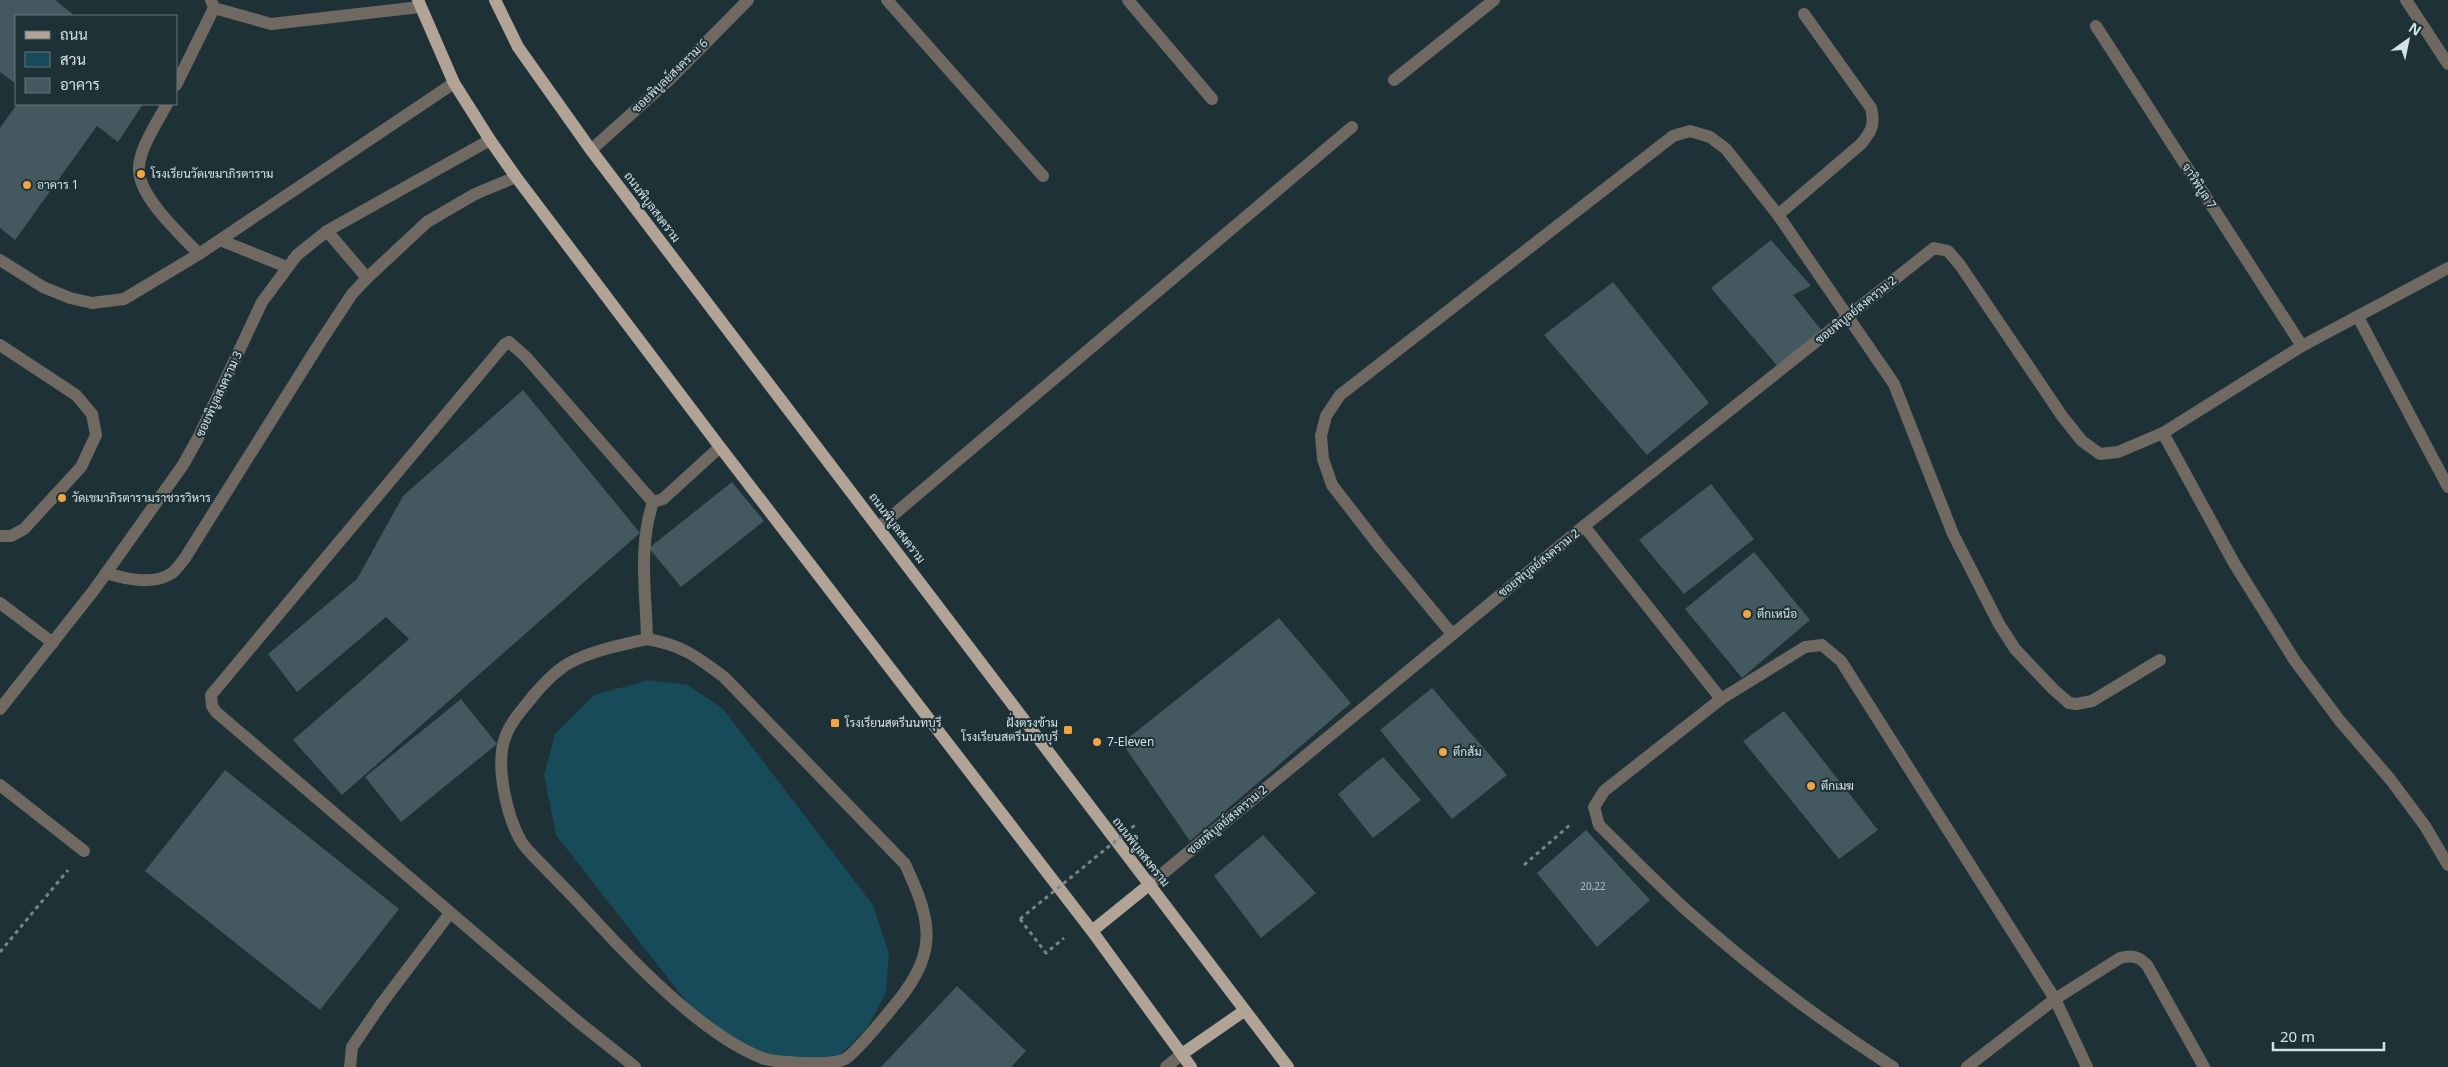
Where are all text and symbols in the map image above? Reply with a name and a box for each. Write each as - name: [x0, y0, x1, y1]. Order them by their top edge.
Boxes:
- legend: [15, 15, 178, 105]
- north arrow: [2383, 15, 2433, 65]
- text: N: [2405, 18, 2425, 40]
- text: ถนน: [60, 24, 88, 44]
- street label: ซอยพิบูลย์สงคราม 6: [628, 35, 712, 117]
- text: สวน: [60, 49, 86, 69]
- text: อาคาร: [60, 74, 100, 94]
- street label: จาริพิบูล 7: [2178, 159, 2221, 212]
- place label: โรงเรียนวัดเขมาภิรตาราม: [150, 165, 273, 182]
- marker: โรงเรียนวัดเขมาภิรตาราม: [135, 168, 147, 180]
- street label: ถนนพิบูลสงคราม: [620, 168, 685, 245]
- place label: อาคาร 1: [37, 176, 79, 193]
- marker: อาคาร 1: [21, 179, 33, 191]
- street label: ซอยพิบูลย์สงคราม 2: [1811, 271, 1900, 348]
- street label: ซอยพิบูลสงคราม 3: [191, 348, 246, 440]
- place label: วัดเขมาภิรตารามราชวรวิหาร: [72, 489, 211, 506]
- street label: ถนนพิบูลสงคราม: [865, 489, 930, 566]
- marker: วัดเขมาภิรตารามราชวรวิหาร: [56, 492, 68, 504]
- street label: ซอยพิบูลย์สงคราม 2: [1494, 524, 1583, 601]
- place label: ตึกเหนือ: [1757, 605, 1797, 622]
- marker: ตึกเหนือ: [1741, 608, 1753, 620]
- place label: ฝั่งตรงข้าม โรงเรียนสตรีนนทบุรี: [960, 712, 1058, 746]
- place label: โรงเรียนสตรีนนทบุรี: [844, 714, 942, 732]
- marker: โรงเรียนสตรีนนทบุรี: [829, 717, 841, 729]
- marker: ฝั่งตรงข้าม โรงเรียนสตรีนนทบุรี: [1062, 724, 1074, 736]
- place label: 7-Eleven: [1107, 733, 1154, 750]
- marker: 7-Eleven: [1091, 736, 1103, 748]
- place label: ตึกส้ม: [1453, 743, 1482, 760]
- marker: ตึกส้ม: [1437, 746, 1449, 758]
- place label: ตึกเมฆ: [1821, 777, 1854, 794]
- marker: ตึกเมฆ: [1805, 780, 1817, 792]
- street label: ซอยพิบูลย์สงคราม 2: [1183, 781, 1271, 858]
- street label: ถนนพิบูลสงคราม: [1109, 813, 1174, 890]
- house number: 20,22: [1580, 879, 1606, 893]
- scale bar: [2273, 1020, 2384, 1052]
- text: 20 m: [2280, 1026, 2315, 1046]

